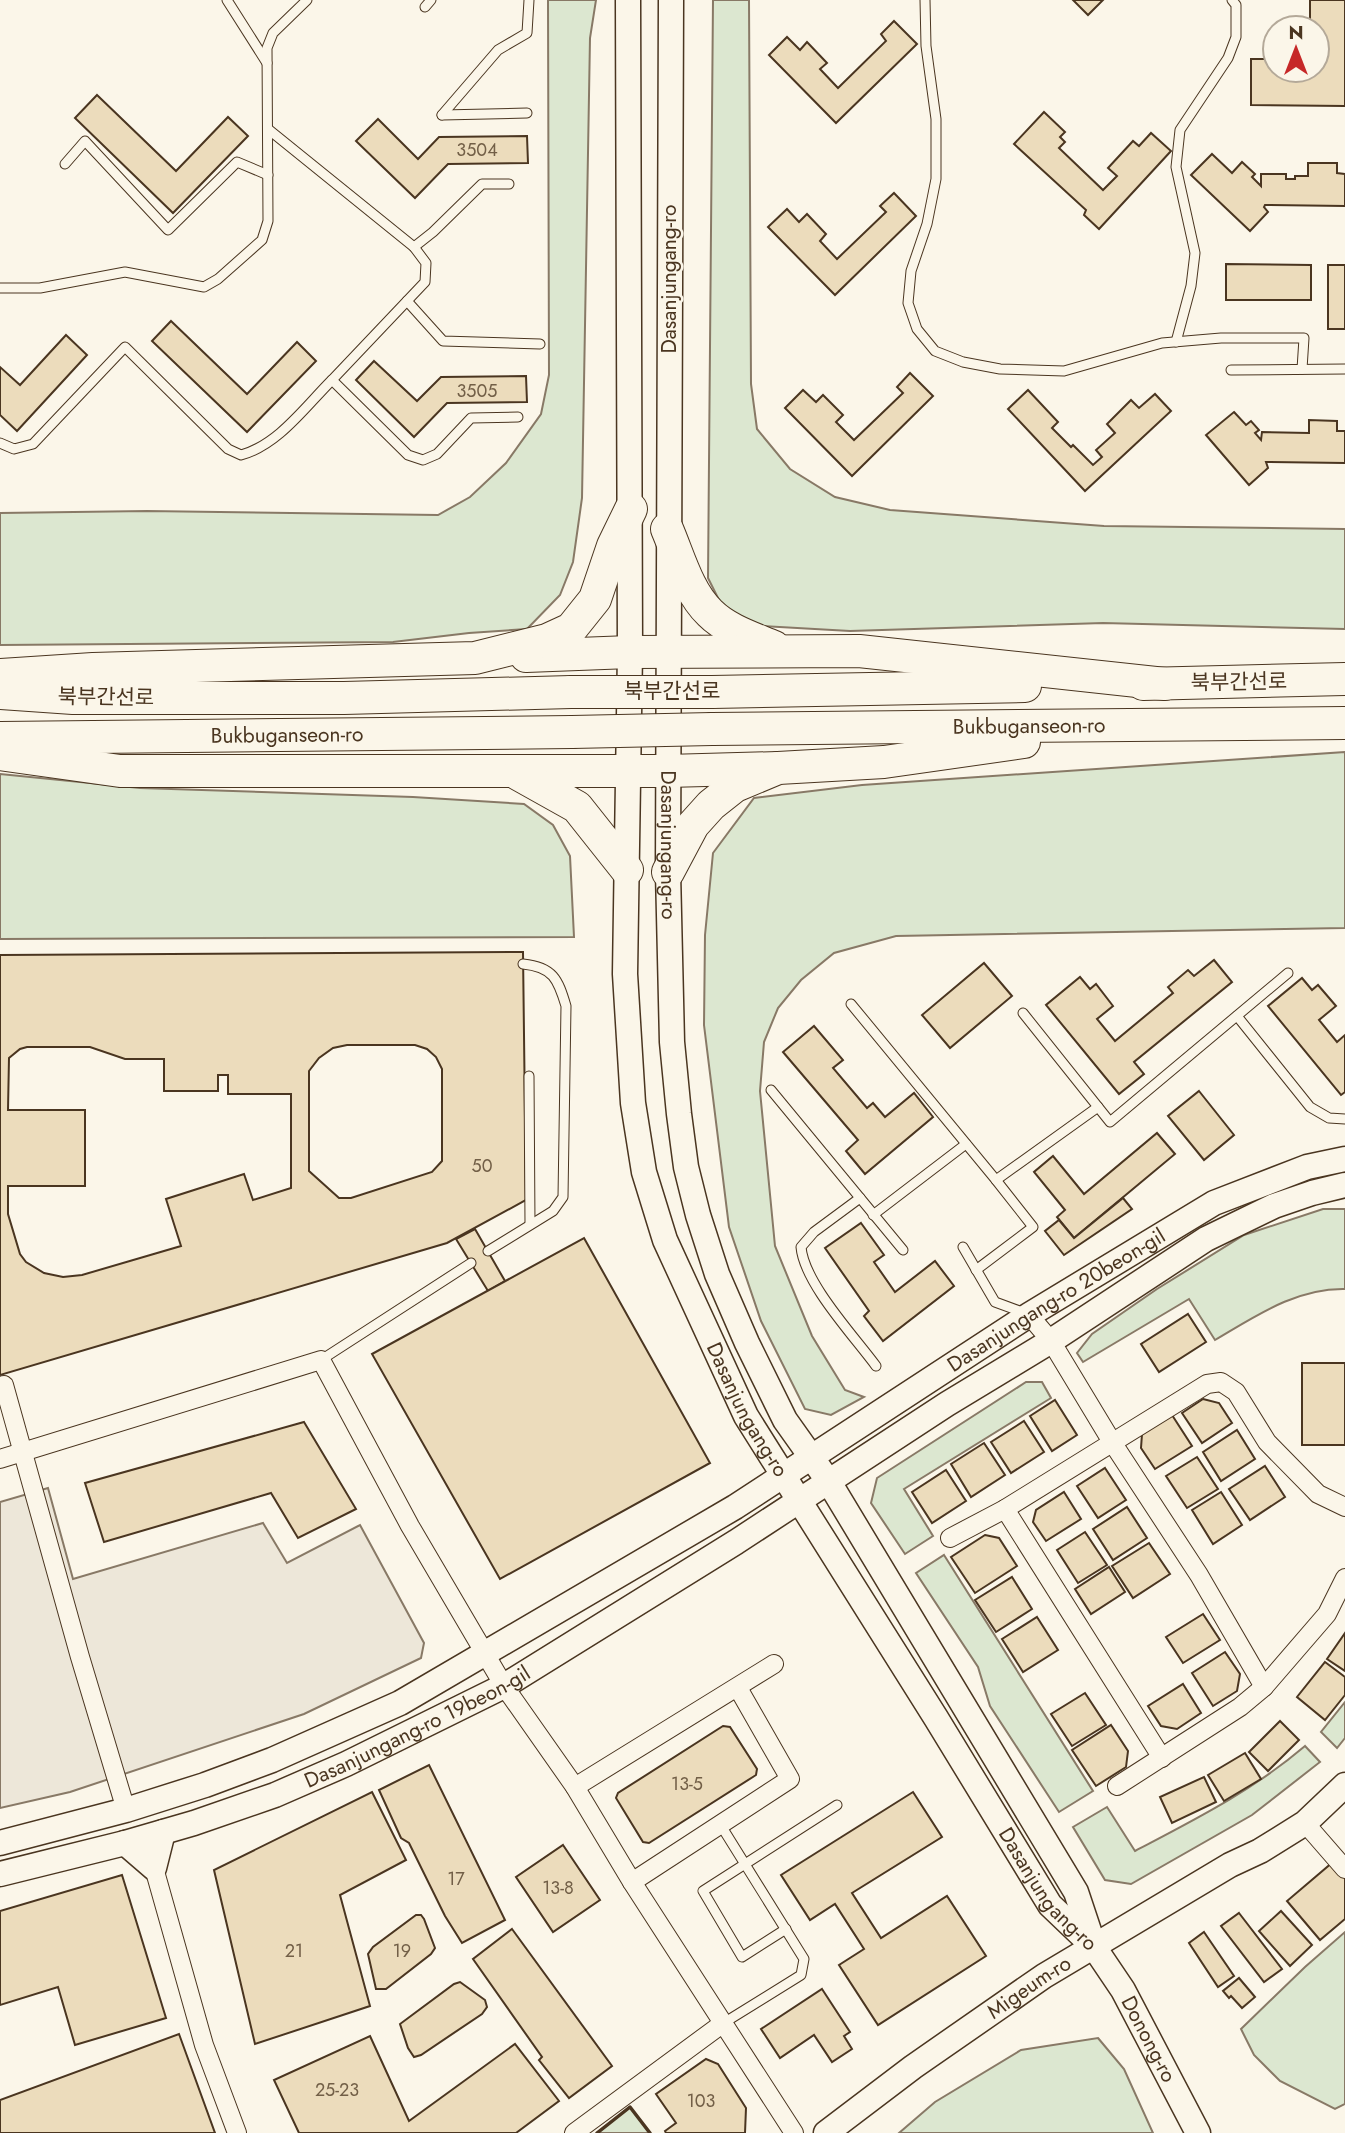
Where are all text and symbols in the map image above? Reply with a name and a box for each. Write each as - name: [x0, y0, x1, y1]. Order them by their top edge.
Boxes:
- north arrow: [1261, 14, 1331, 84]
- text: N: [1288, 19, 1304, 46]
- house number: 3504: [456, 137, 498, 163]
- street label: Dasanjungang-ro: [654, 204, 684, 354]
- house number: 3505: [457, 378, 497, 404]
- street label: 북부간선로: [1190, 666, 1288, 698]
- street label: 북부간선로: [624, 676, 720, 706]
- street label: 북부간선로: [57, 681, 155, 713]
- street label: Bukbuganseon-ro: [952, 710, 1105, 742]
- street label: Bukbuganseon-ro: [210, 719, 363, 751]
- street label: Dasanjungang-ro: [653, 770, 684, 920]
- house number: 50: [472, 1153, 493, 1179]
- street label: Dasanjungang-ro 20beon-gil: [941, 1221, 1171, 1380]
- street label: Dasanjungang-ro: [699, 1337, 796, 1483]
- street label: Dasanjungang-ro 19beon-gil: [299, 1658, 536, 1795]
- house number: 13-5: [671, 1771, 703, 1797]
- street label: Dasanjungang-ro: [991, 1822, 1104, 1958]
- house number: 17: [447, 1866, 465, 1892]
- house number: 13-8: [542, 1875, 574, 1901]
- house number: 21: [285, 1938, 303, 1964]
- house number: 19: [393, 1938, 411, 1964]
- street label: Migeum-ro: [981, 1948, 1077, 2026]
- street label: Donong-ro: [1114, 1990, 1184, 2088]
- house number: 25-23: [315, 2077, 359, 2103]
- house number: 103: [687, 2088, 716, 2114]

